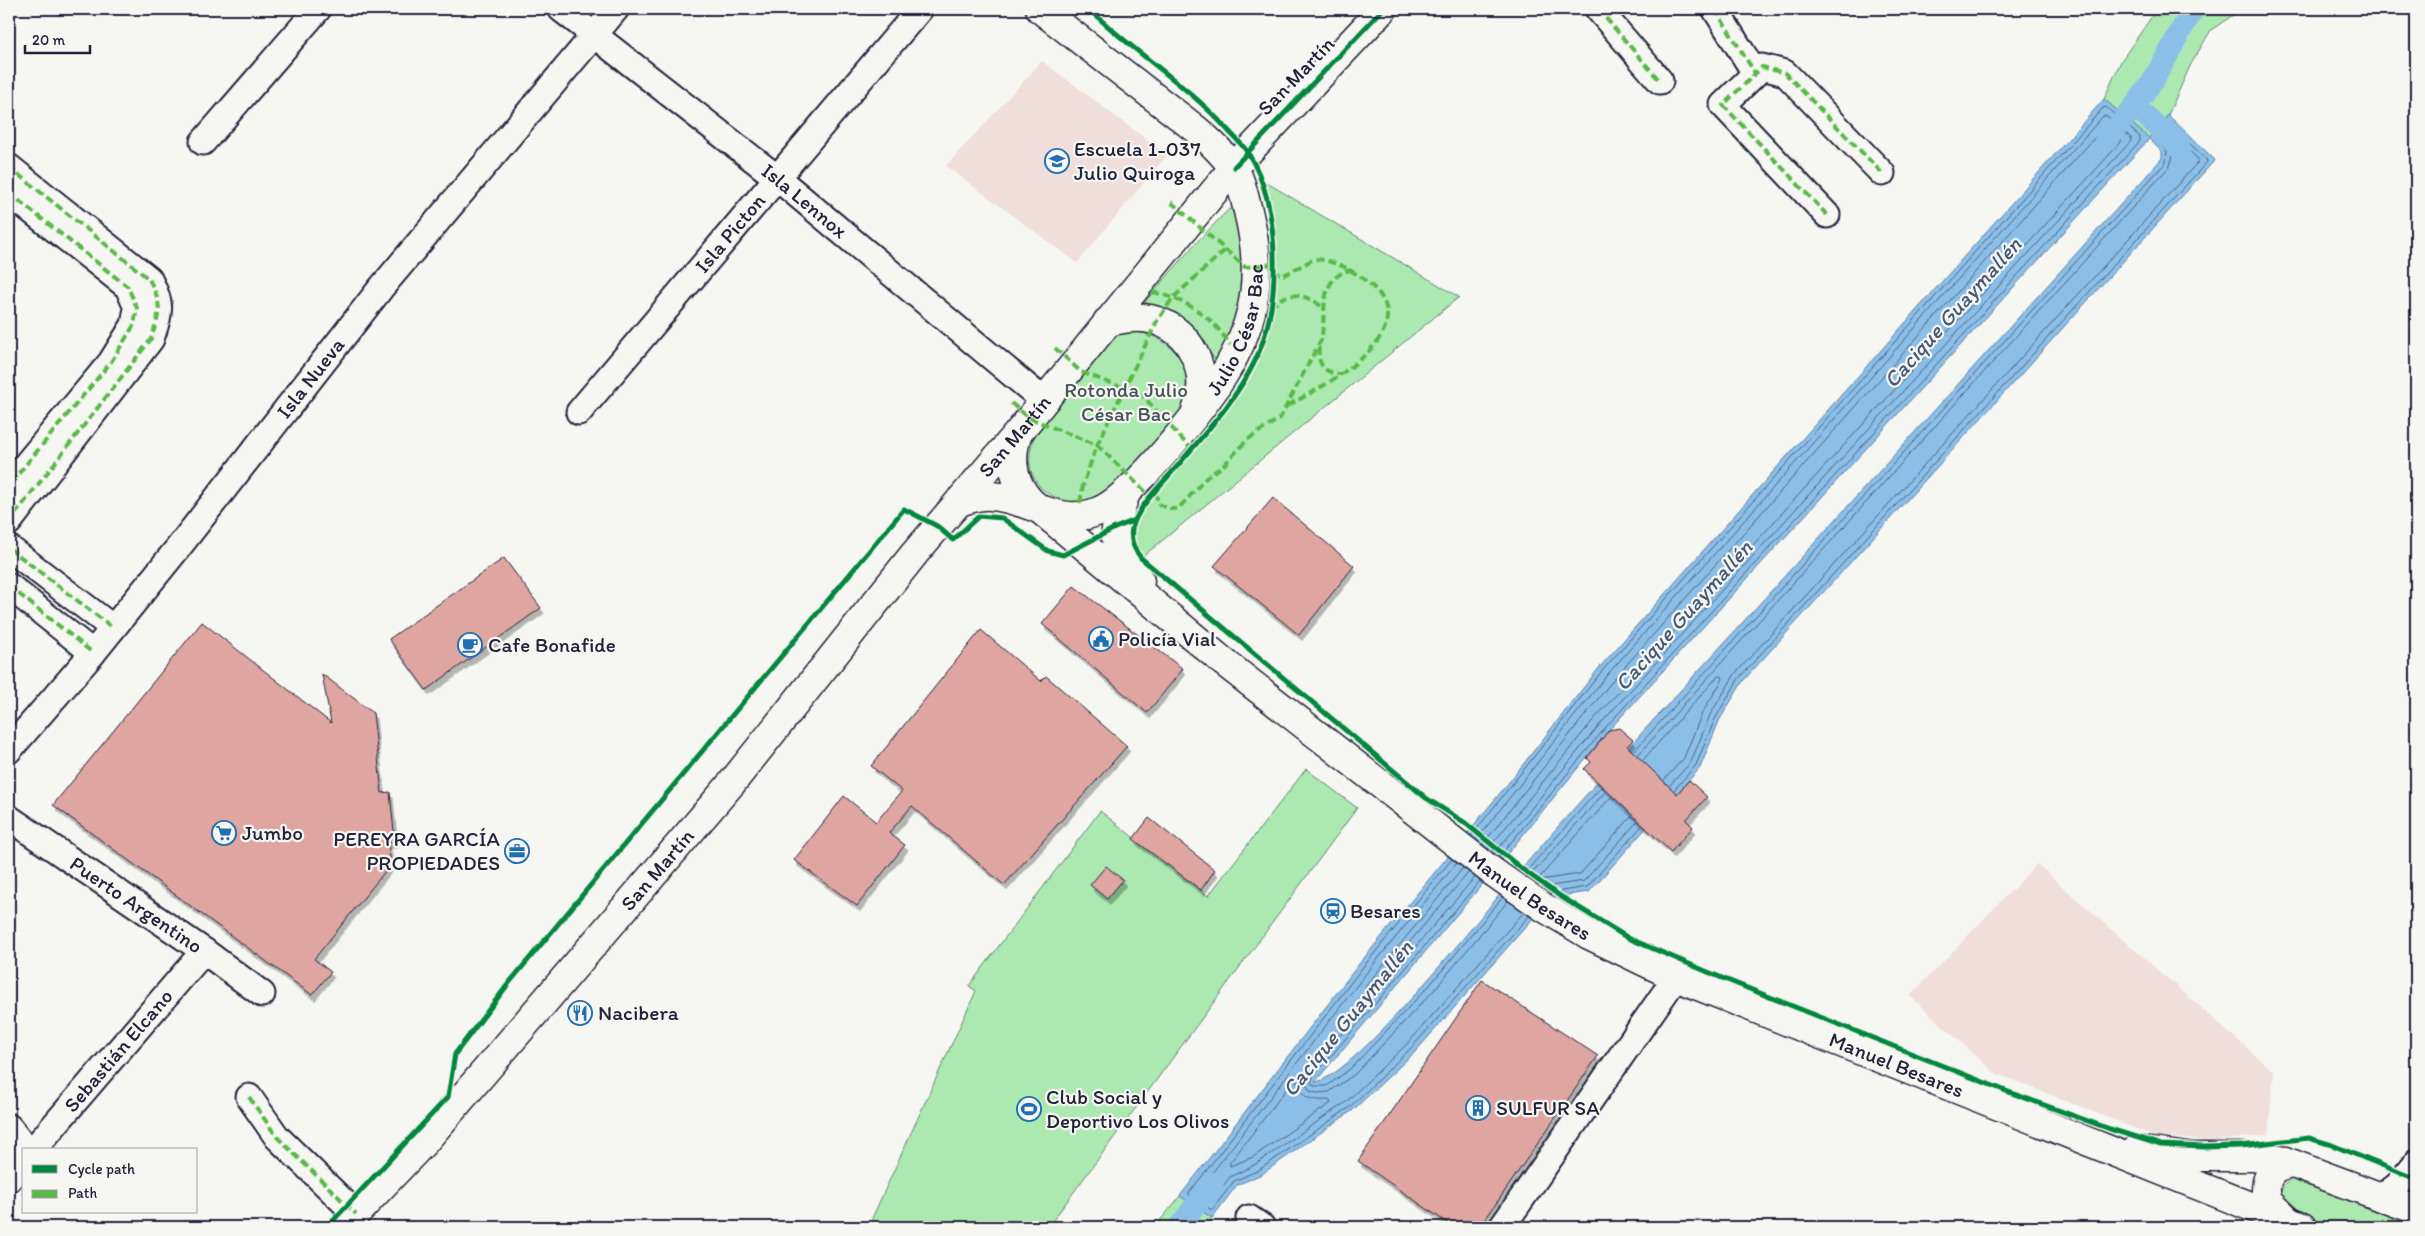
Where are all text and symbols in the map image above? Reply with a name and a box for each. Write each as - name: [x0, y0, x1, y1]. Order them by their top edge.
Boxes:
- scale bar: [25, 22, 90, 54]
- text: 20 m: [32, 31, 66, 49]
- street label: San Martín: [1252, 31, 1339, 120]
- place label: Escuela 1-037 Julio Quiroga: [1074, 136, 1201, 185]
- school or university icon: Escuela 1-037 Julio Quiroga: [1044, 148, 1070, 174]
- street label: Isla Lennox: [757, 158, 853, 243]
- street label: Isla Picton: [689, 188, 770, 278]
- water label: Cacique Guaymallén: [1878, 231, 2027, 393]
- street label: Julio César Bac: [1201, 264, 1268, 400]
- street label: Isla Nueva: [271, 332, 349, 423]
- park label: Rotonda Julio César Bac: [1064, 377, 1188, 426]
- street label: San Martín: [973, 389, 1056, 482]
- water label: Cacique Guaymallén: [1609, 534, 1758, 696]
- public building icon: Policía Vial: [1088, 626, 1114, 652]
- place label: Policía Vial: [1118, 626, 1216, 651]
- cafe icon: Cafe Bonafide: [457, 632, 483, 658]
- place label: Cafe Bonafide: [488, 632, 616, 657]
- supermarket icon: Jumbo: [211, 820, 237, 846]
- place label: Jumbo: [242, 820, 303, 845]
- street label: San Martín: [615, 823, 699, 916]
- place label: PEREYRA GARCÍA PROPIEDADES: [333, 826, 501, 875]
- office icon: PEREYRA GARCÍA PROPIEDADES: [504, 838, 530, 864]
- street label: Manuel Besares: [1464, 845, 1596, 945]
- street label: Puerto Argentino: [65, 850, 208, 958]
- station icon: Besares: [1320, 898, 1346, 924]
- place label: Besares: [1350, 898, 1421, 923]
- water label: Cacique Guaymallén: [1276, 935, 1419, 1102]
- street label: Sebastián Elcano: [58, 984, 178, 1117]
- restaurant icon: Nacibera: [567, 1000, 593, 1026]
- place label: Nacibera: [598, 1000, 679, 1025]
- street label: Manuel Besares: [1826, 1026, 1967, 1103]
- place label: Club Social y Deportivo Los Olivos: [1046, 1084, 1229, 1133]
- building icon: SULFUR SA: [1465, 1095, 1491, 1121]
- place label: SULFUR SA: [1496, 1095, 1600, 1120]
- sports icon: Club Social y Deportivo Los Olivos: [1016, 1096, 1042, 1122]
- legend: [22, 1148, 198, 1214]
- text: Cycle path: [68, 1160, 135, 1178]
- text: Path: [68, 1184, 97, 1202]

